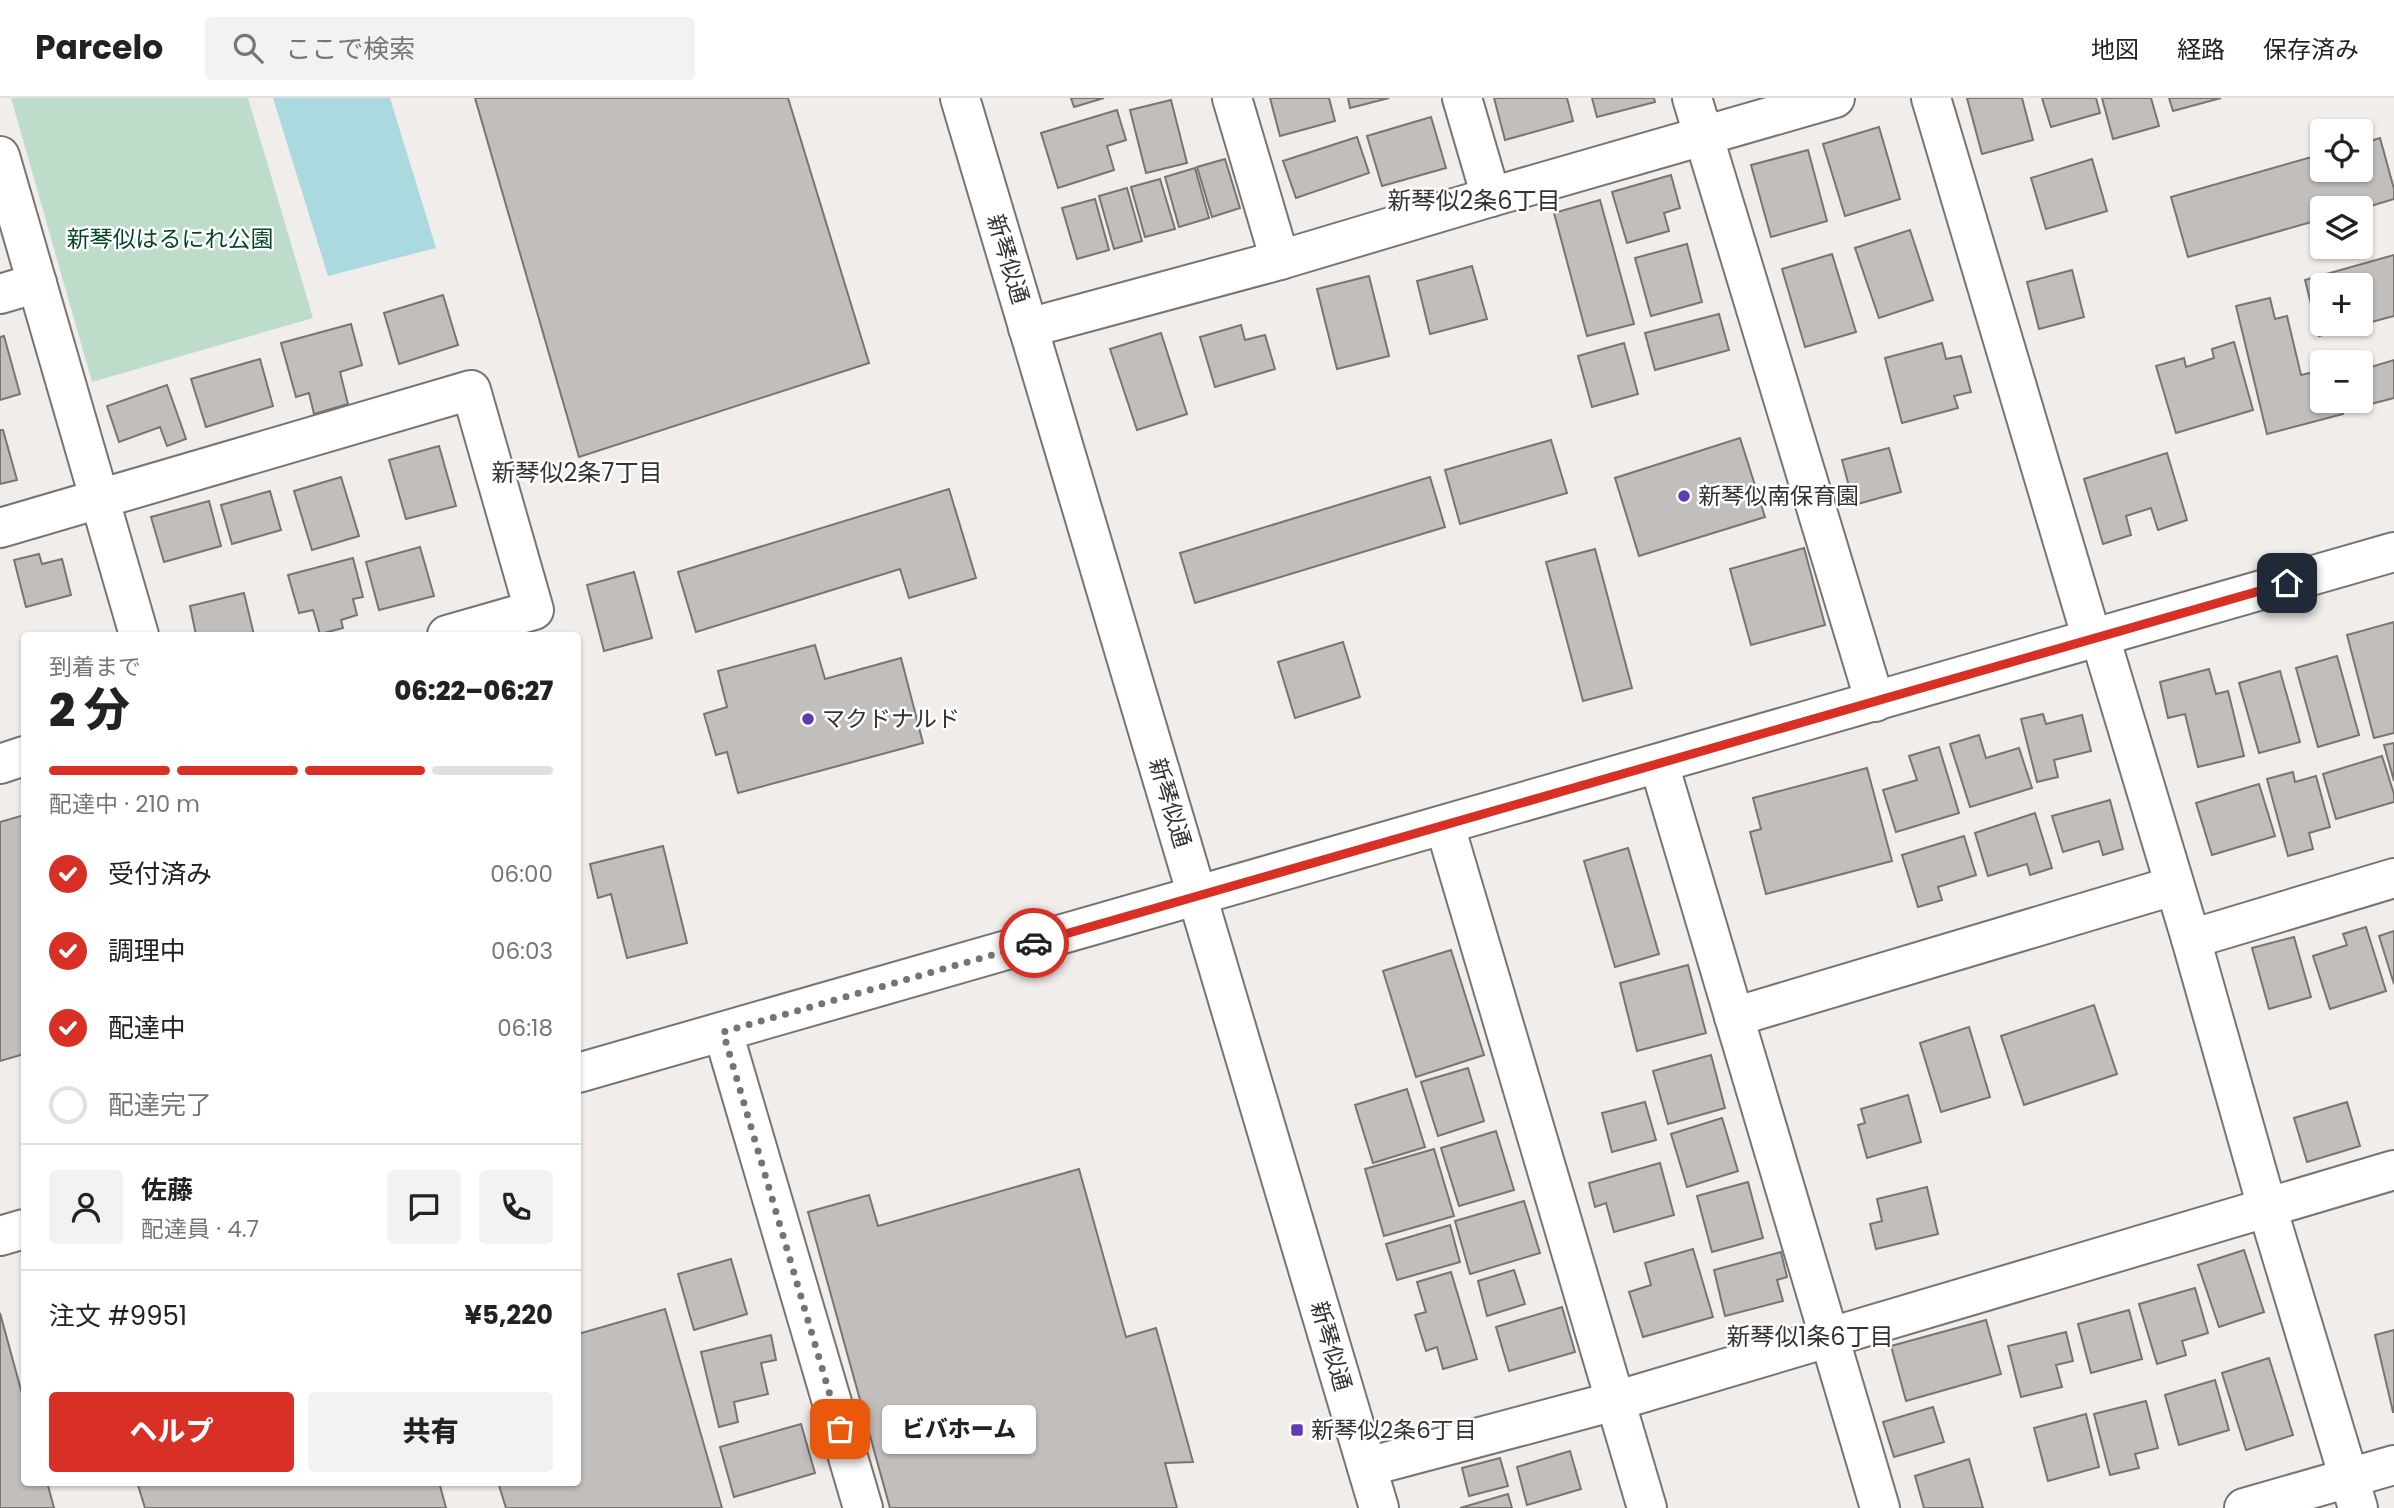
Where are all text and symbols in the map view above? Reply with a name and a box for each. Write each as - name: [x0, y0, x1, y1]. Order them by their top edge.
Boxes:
- search box: [205, 17, 695, 80]
- text: Parcelo: [35, 24, 163, 71]
- icon: search: [229, 29, 267, 67]
- text: ここで検索: [285, 31, 415, 67]
- text: 地図: [2091, 33, 2139, 66]
- text: 経路: [2177, 33, 2225, 66]
- text: 保存済み: [2263, 33, 2359, 66]
- map controls: [2310, 119, 2373, 413]
- button: locate: [2310, 119, 2373, 182]
- district label: 新琴似2条6丁目: [1387, 184, 1561, 217]
- button: layers: [2310, 196, 2373, 259]
- street label: 新琴似通: [979, 210, 1037, 308]
- park label: 新琴似はるにれ公園: [67, 223, 274, 255]
- button: +: [2310, 273, 2373, 336]
- button: −: [2310, 350, 2373, 413]
- district label: 新琴似2条7丁目: [492, 456, 662, 489]
- place label: 新琴似南保育園: [1698, 480, 1859, 512]
- marker: 新琴似南保育園: [1676, 488, 1692, 504]
- pin: [2257, 553, 2317, 613]
- icon: home: [2268, 564, 2306, 602]
- text: 到着まで: [49, 651, 141, 683]
- text: 06:22–06:27: [394, 673, 553, 709]
- text: 2 分: [49, 678, 130, 742]
- place label: マクドナルド: [822, 703, 960, 735]
- marker: マクドナルド: [800, 711, 816, 727]
- street label: 新琴似通: [1141, 754, 1199, 852]
- text: 配達中 · 210 m: [49, 788, 200, 820]
- icon: check: [49, 855, 87, 893]
- text: 受付済み: [108, 856, 212, 892]
- text: 06:00: [490, 858, 553, 890]
- courier: [999, 908, 1069, 978]
- icon: car: [1015, 924, 1053, 962]
- icon: check: [49, 932, 87, 970]
- text: 調理中: [108, 933, 186, 969]
- text: 06:03: [491, 935, 553, 967]
- icon: check: [49, 1009, 87, 1047]
- text: 配達中: [108, 1010, 186, 1046]
- text: 06:18: [497, 1012, 553, 1044]
- text: 配達完了: [108, 1087, 212, 1123]
- button: person: [49, 1170, 123, 1244]
- button: chat: [387, 1170, 461, 1244]
- button: phone: [479, 1170, 553, 1244]
- text: 佐藤: [141, 1172, 193, 1208]
- text: 配達員 · 4.7: [141, 1213, 259, 1245]
- text: ¥5,220: [465, 1297, 553, 1333]
- street label: 新琴似通: [1303, 1297, 1359, 1395]
- text: 注文 #9951: [49, 1298, 187, 1334]
- district label: 新琴似1条6丁目: [1727, 1320, 1893, 1353]
- button: ヘルプ: [49, 1392, 294, 1472]
- button: 共有: [308, 1392, 553, 1472]
- pin: [810, 1399, 870, 1459]
- callout: ビバホーム: [882, 1404, 1036, 1454]
- icon: bag: [821, 1410, 859, 1448]
- text: ビバホーム: [902, 1413, 1016, 1445]
- place label: 新琴似2条6丁目: [1311, 1414, 1477, 1446]
- marker: 新琴似2条6丁目: [1289, 1422, 1305, 1438]

